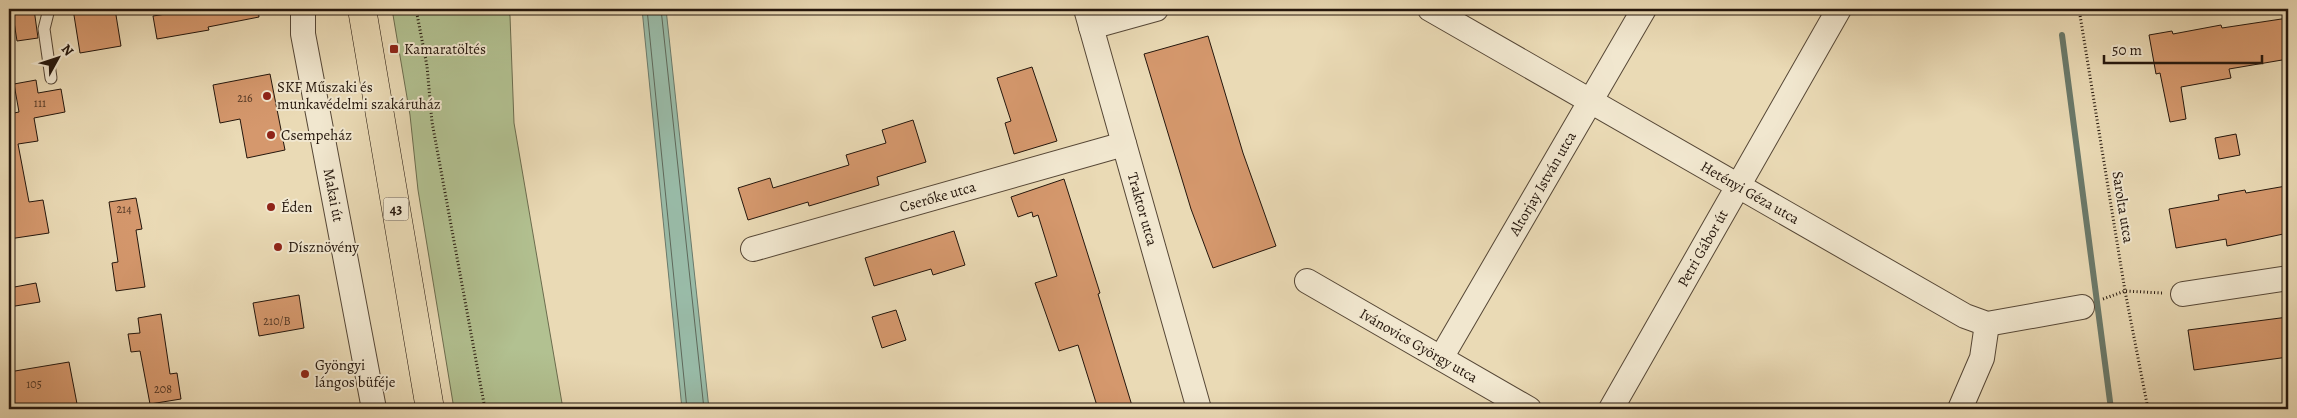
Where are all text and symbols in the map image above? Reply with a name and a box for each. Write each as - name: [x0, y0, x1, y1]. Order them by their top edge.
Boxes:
- north arrow: [32, 32, 82, 82]
- scale bar: [2104, 32, 2262, 64]
- place label: Kamaratöltés: [404, 39, 486, 59]
- text: N: [57, 40, 78, 60]
- text: 50 m: [2112, 40, 2142, 60]
- marker: Kamaratöltés: [388, 43, 400, 55]
- place label: SKF Műszaki és munkavédelmi szakáruház: [277, 77, 441, 114]
- house number: 216: [237, 90, 253, 106]
- marker: SKF Műszaki és munkavédelmi szakáruház: [261, 90, 273, 102]
- house number: 111: [34, 95, 46, 111]
- place label: Csempeház: [281, 125, 352, 145]
- street label: Altorjay István utca: [1504, 128, 1581, 240]
- marker: Csempeház: [265, 129, 277, 141]
- street label: Hetényi Géza utca: [1697, 156, 1803, 229]
- street label: Makai út: [319, 167, 348, 224]
- street label: Traktor utca: [1123, 170, 1162, 248]
- street label: Sarolta utca: [2107, 170, 2139, 244]
- street label: Cserőke utca: [897, 176, 978, 217]
- place label: Éden: [281, 197, 313, 217]
- road number: 43: [384, 198, 408, 220]
- house number: 214: [116, 201, 132, 217]
- marker: Éden: [265, 201, 277, 213]
- street label: Petri Gábor út: [1673, 206, 1733, 291]
- place label: Dísznövény: [288, 237, 359, 257]
- marker: Dísznövény: [272, 241, 284, 253]
- street label: Ivánovics György utca: [1356, 304, 1481, 387]
- house number: 210/B: [263, 313, 291, 329]
- place label: Gyöngyi lángos büféje: [315, 355, 396, 392]
- marker: Gyöngyi lángos büféje: [299, 368, 311, 380]
- house number: 105: [26, 376, 42, 392]
- house number: 208: [154, 381, 172, 397]

